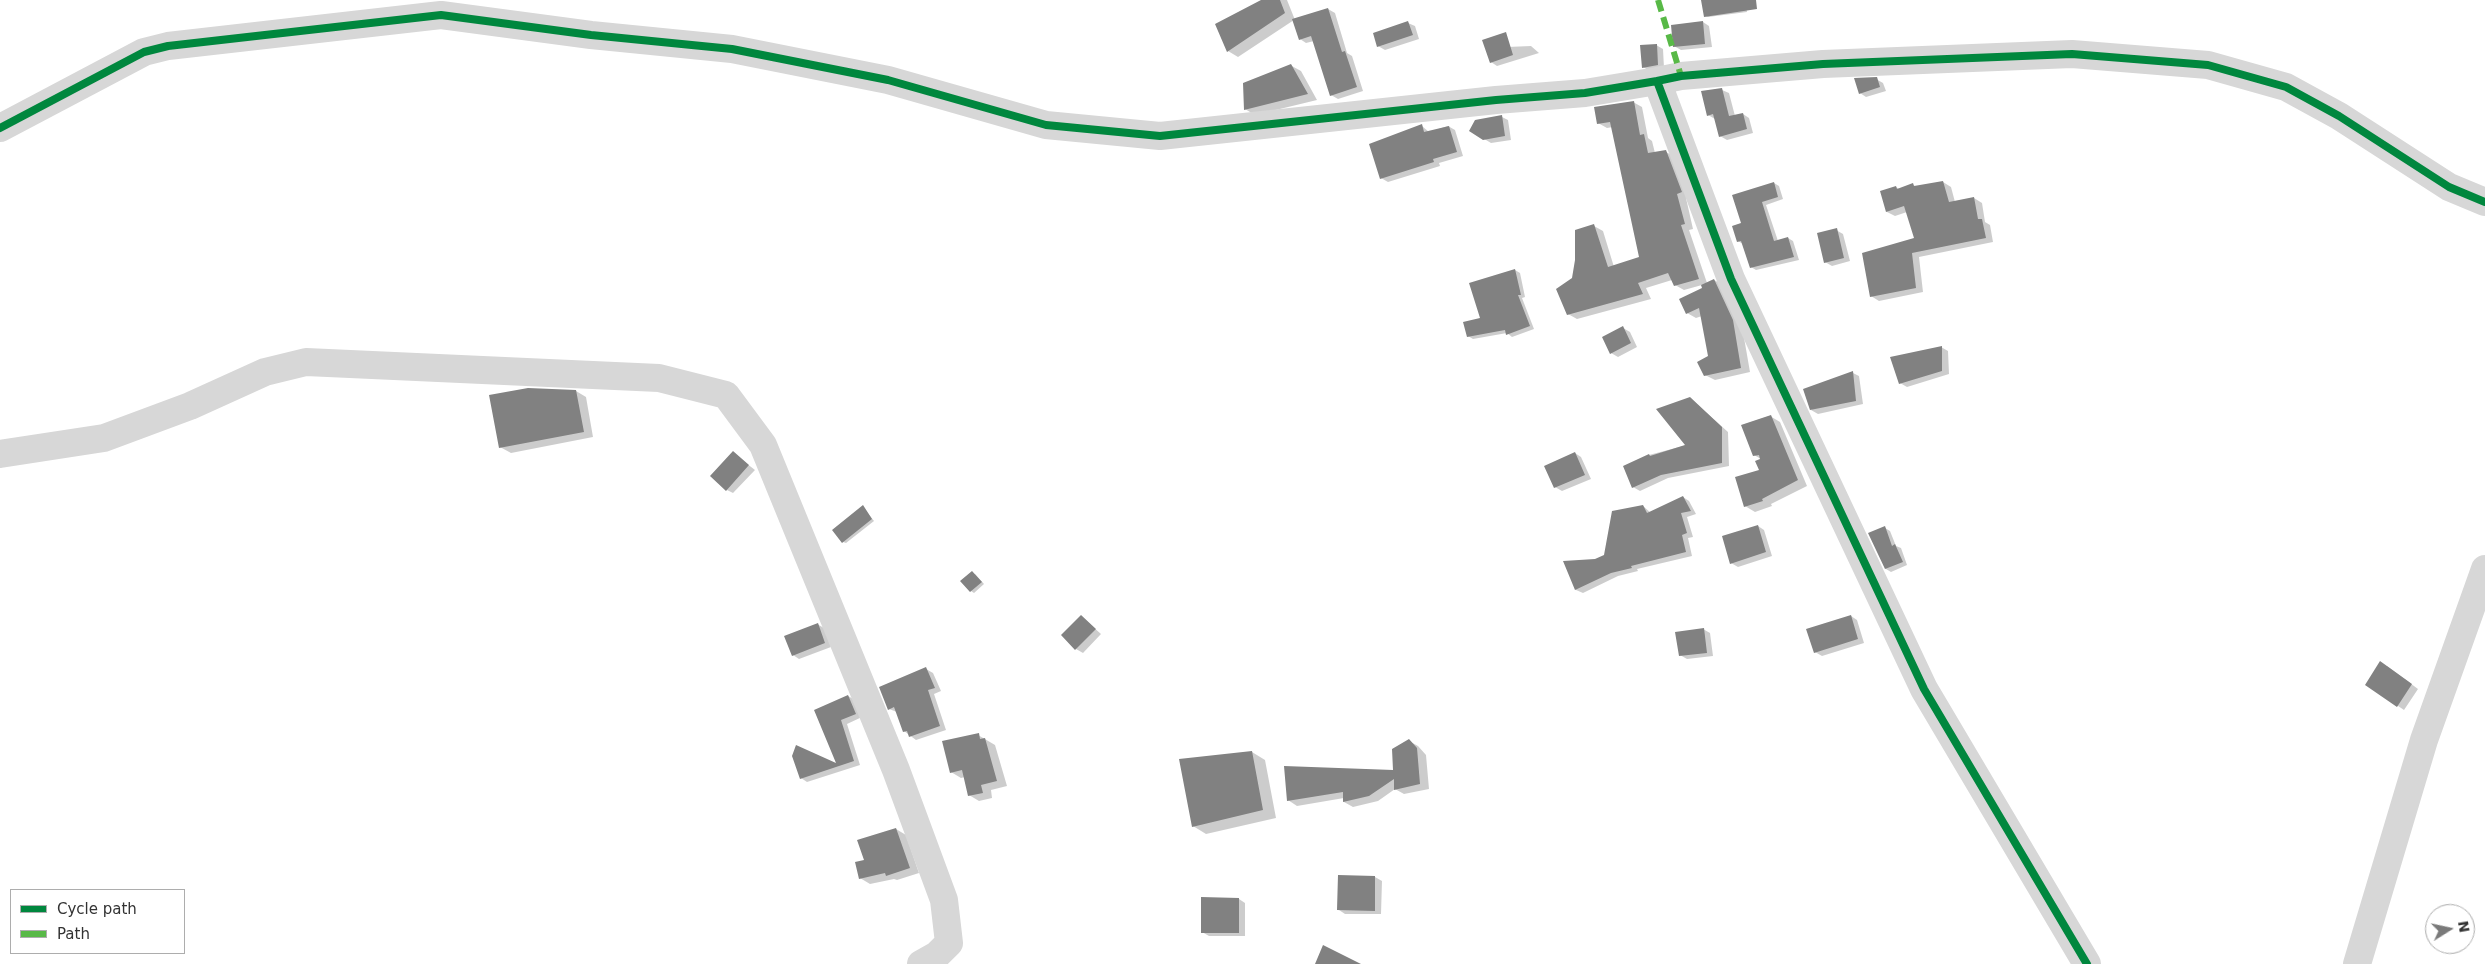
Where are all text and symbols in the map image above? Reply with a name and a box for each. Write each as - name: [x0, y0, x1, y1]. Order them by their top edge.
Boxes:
- legend: [10, 889, 185, 954]
- text: Cycle path: [57, 900, 137, 918]
- north arrow: [2425, 904, 2475, 954]
- text: N: [2455, 919, 2473, 934]
- text: Path: [57, 925, 90, 943]

